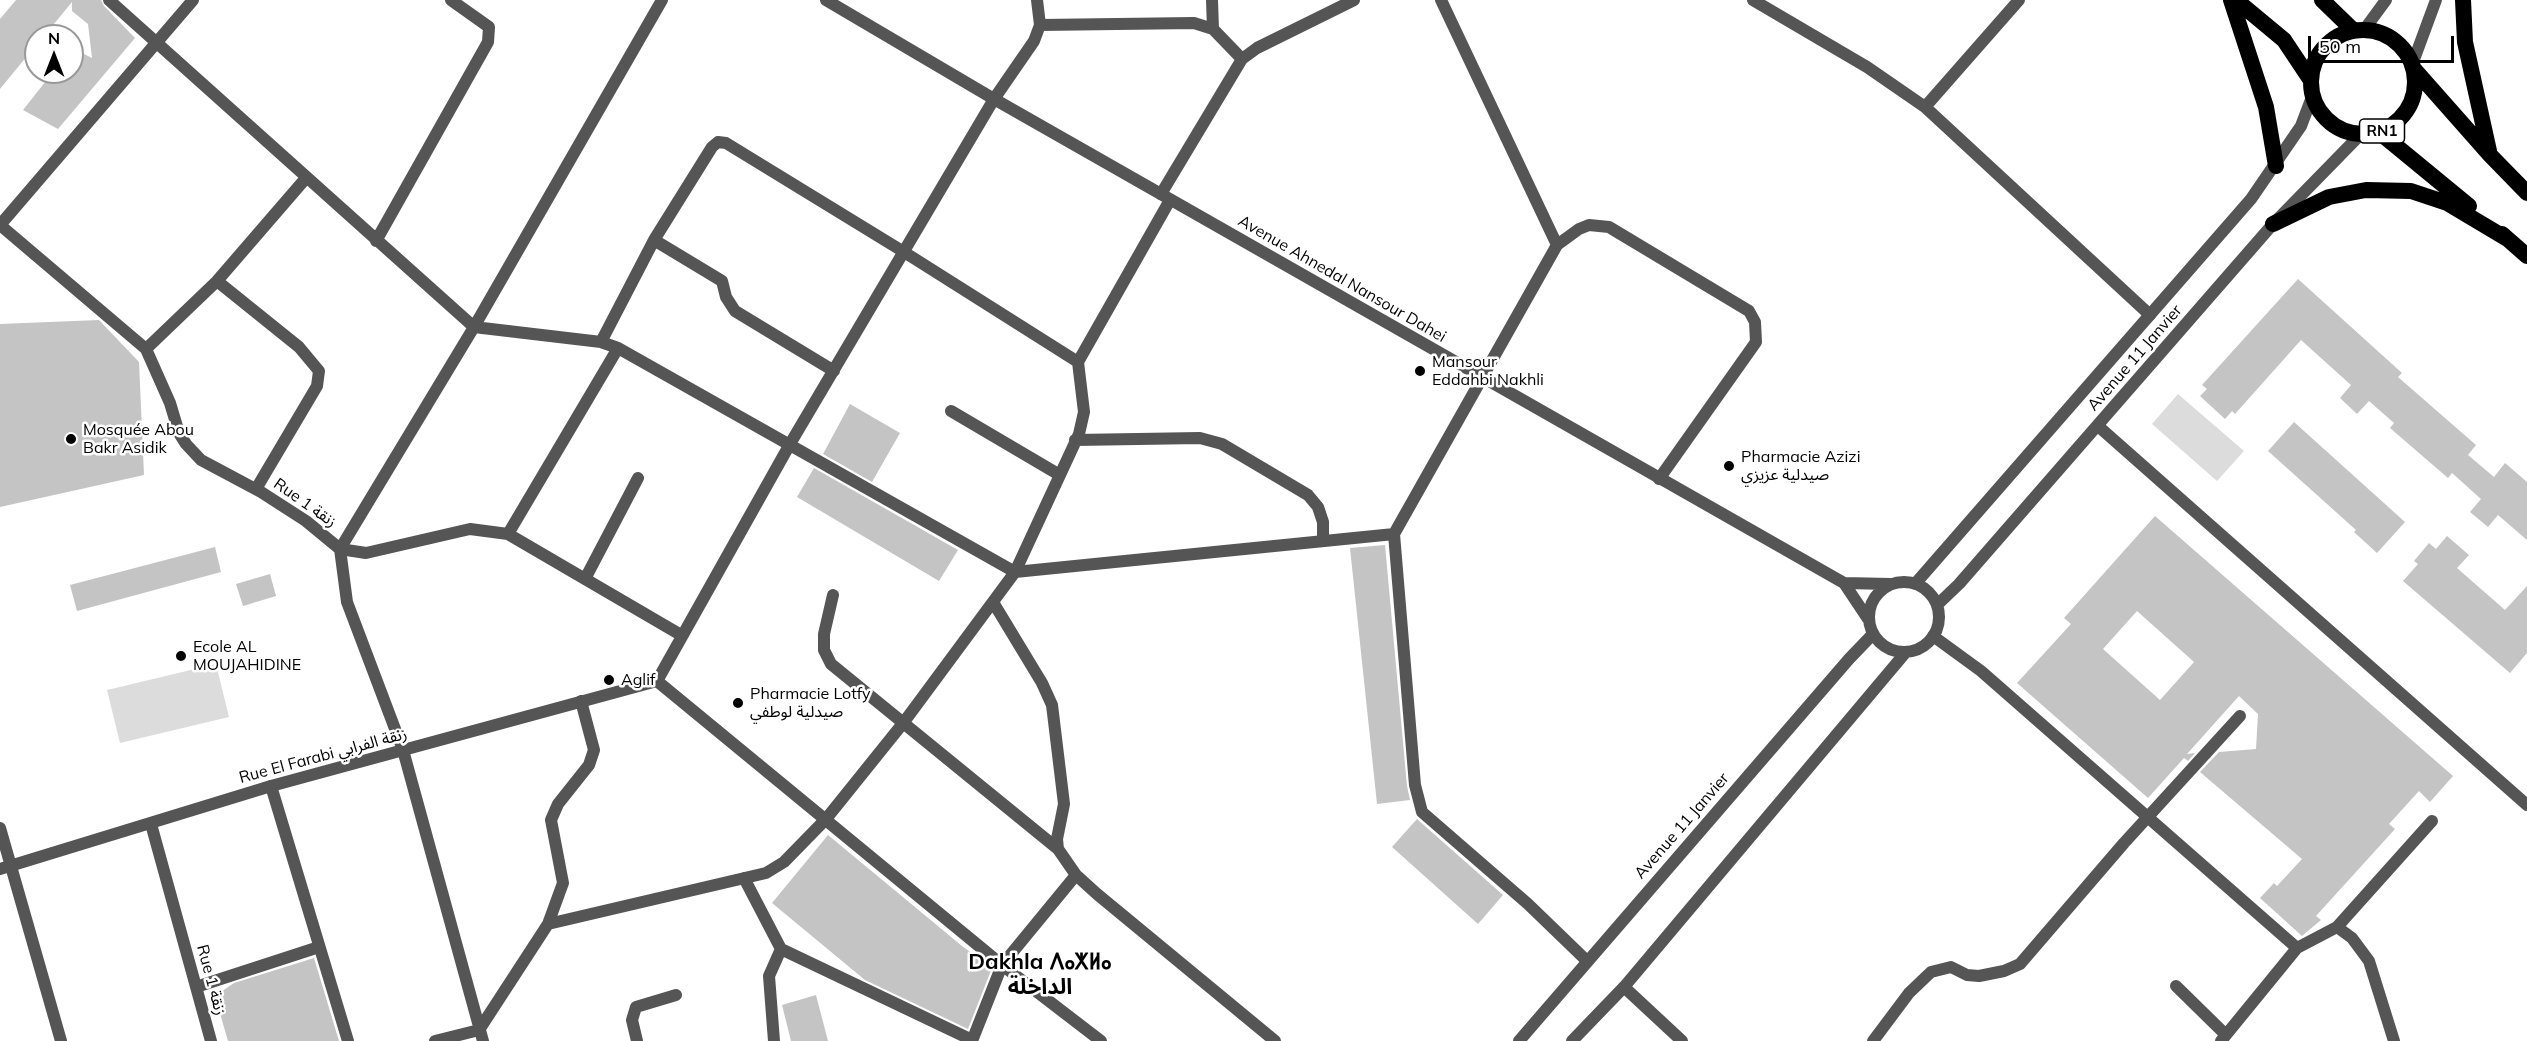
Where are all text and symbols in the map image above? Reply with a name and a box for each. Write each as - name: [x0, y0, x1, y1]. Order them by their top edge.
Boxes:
- north arrow: [24, 24, 84, 84]
- scale bar: [2311, 24, 2456, 62]
- text: N: [48, 28, 60, 48]
- text: 50 m: [2319, 35, 2361, 58]
- road number: RN1: [2360, 119, 2404, 143]
- street label: Avenue Ahnedal Nansour Dahei: [1235, 211, 1449, 347]
- street label: Avenue 11 Janvier: [2084, 301, 2186, 415]
- place label: Mansour Eddahbi Nakhli: [1432, 352, 1544, 390]
- marker: Mansour Eddahbi Nakhli: [1413, 364, 1427, 378]
- place label: Mosquée Abou Bakr Asidik: [83, 420, 194, 458]
- marker: Mosquée Abou Bakr Asidik: [64, 432, 78, 446]
- place label: Pharmacie Azizi صيدلية عزيزي: [1741, 447, 1860, 485]
- marker: Pharmacie Azizi صيدلية عزيزي: [1722, 459, 1736, 473]
- street label: Rue 1 زنقة: [270, 474, 340, 532]
- place label: Ecole AL MOUJAHIDINE: [193, 637, 301, 675]
- marker: Ecole AL MOUJAHIDINE: [174, 649, 188, 663]
- place label: Aglif: [621, 670, 655, 690]
- marker: Aglif: [602, 673, 616, 687]
- place label: Pharmacie Lotfy صيدلية لوطفي: [750, 684, 871, 722]
- marker: Pharmacie Lotfy صيدلية لوطفي: [731, 696, 745, 710]
- street label: Rue El Farabi زنقة الفرابي: [237, 724, 409, 788]
- street label: Avenue 11 Janvier: [1631, 769, 1733, 883]
- street label: Rue 1 زنقة: [192, 943, 230, 1017]
- district label: Dakhla ⴷⴰⵅⵍⴰ الداخلة: [968, 949, 1112, 1000]

